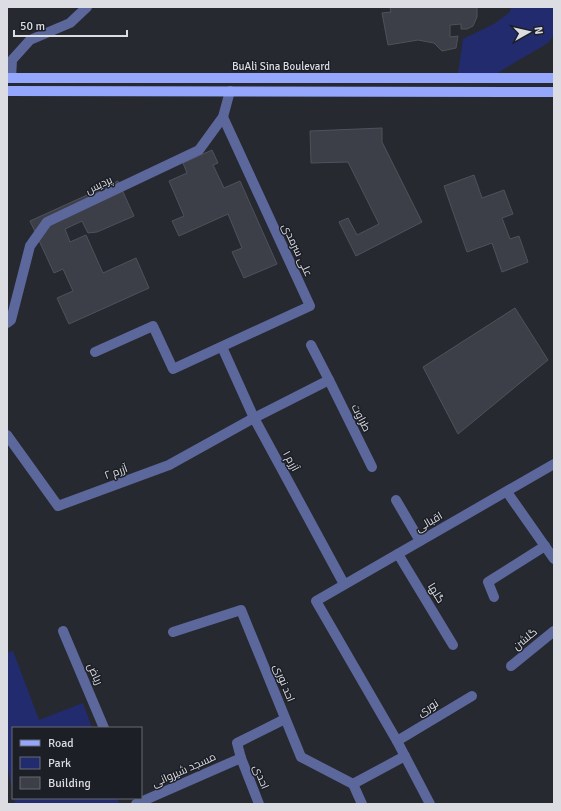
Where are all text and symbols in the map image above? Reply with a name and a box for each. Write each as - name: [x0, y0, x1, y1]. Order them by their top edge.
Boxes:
- scale bar: [14, 12, 127, 38]
- north arrow: [509, 12, 549, 52]
- text: 50 m: [20, 19, 45, 34]
- text: N: [531, 26, 545, 35]
- street label: BuAli Sina Boulevard: [232, 60, 330, 73]
- street label: پردیس: [83, 173, 115, 197]
- street label: علی سرمدی: [279, 221, 315, 279]
- street label: طراوت: [349, 402, 373, 434]
- street label: آزرم ۱: [279, 448, 302, 474]
- street label: آزرم ۲: [103, 462, 130, 483]
- street label: اقبالی: [413, 509, 445, 535]
- street label: گلها: [425, 581, 447, 605]
- street label: گلشن: [510, 625, 540, 653]
- street label: ریاض: [85, 661, 105, 687]
- street label: احد نوری: [271, 662, 297, 704]
- street label: نوری: [415, 697, 441, 719]
- legend: [12, 727, 142, 799]
- text: Road: [48, 736, 74, 751]
- street label: مسجد شیروانی: [150, 750, 218, 790]
- text: Park: [48, 756, 71, 771]
- street label: احدی: [250, 763, 272, 791]
- text: Building: [48, 776, 91, 791]

